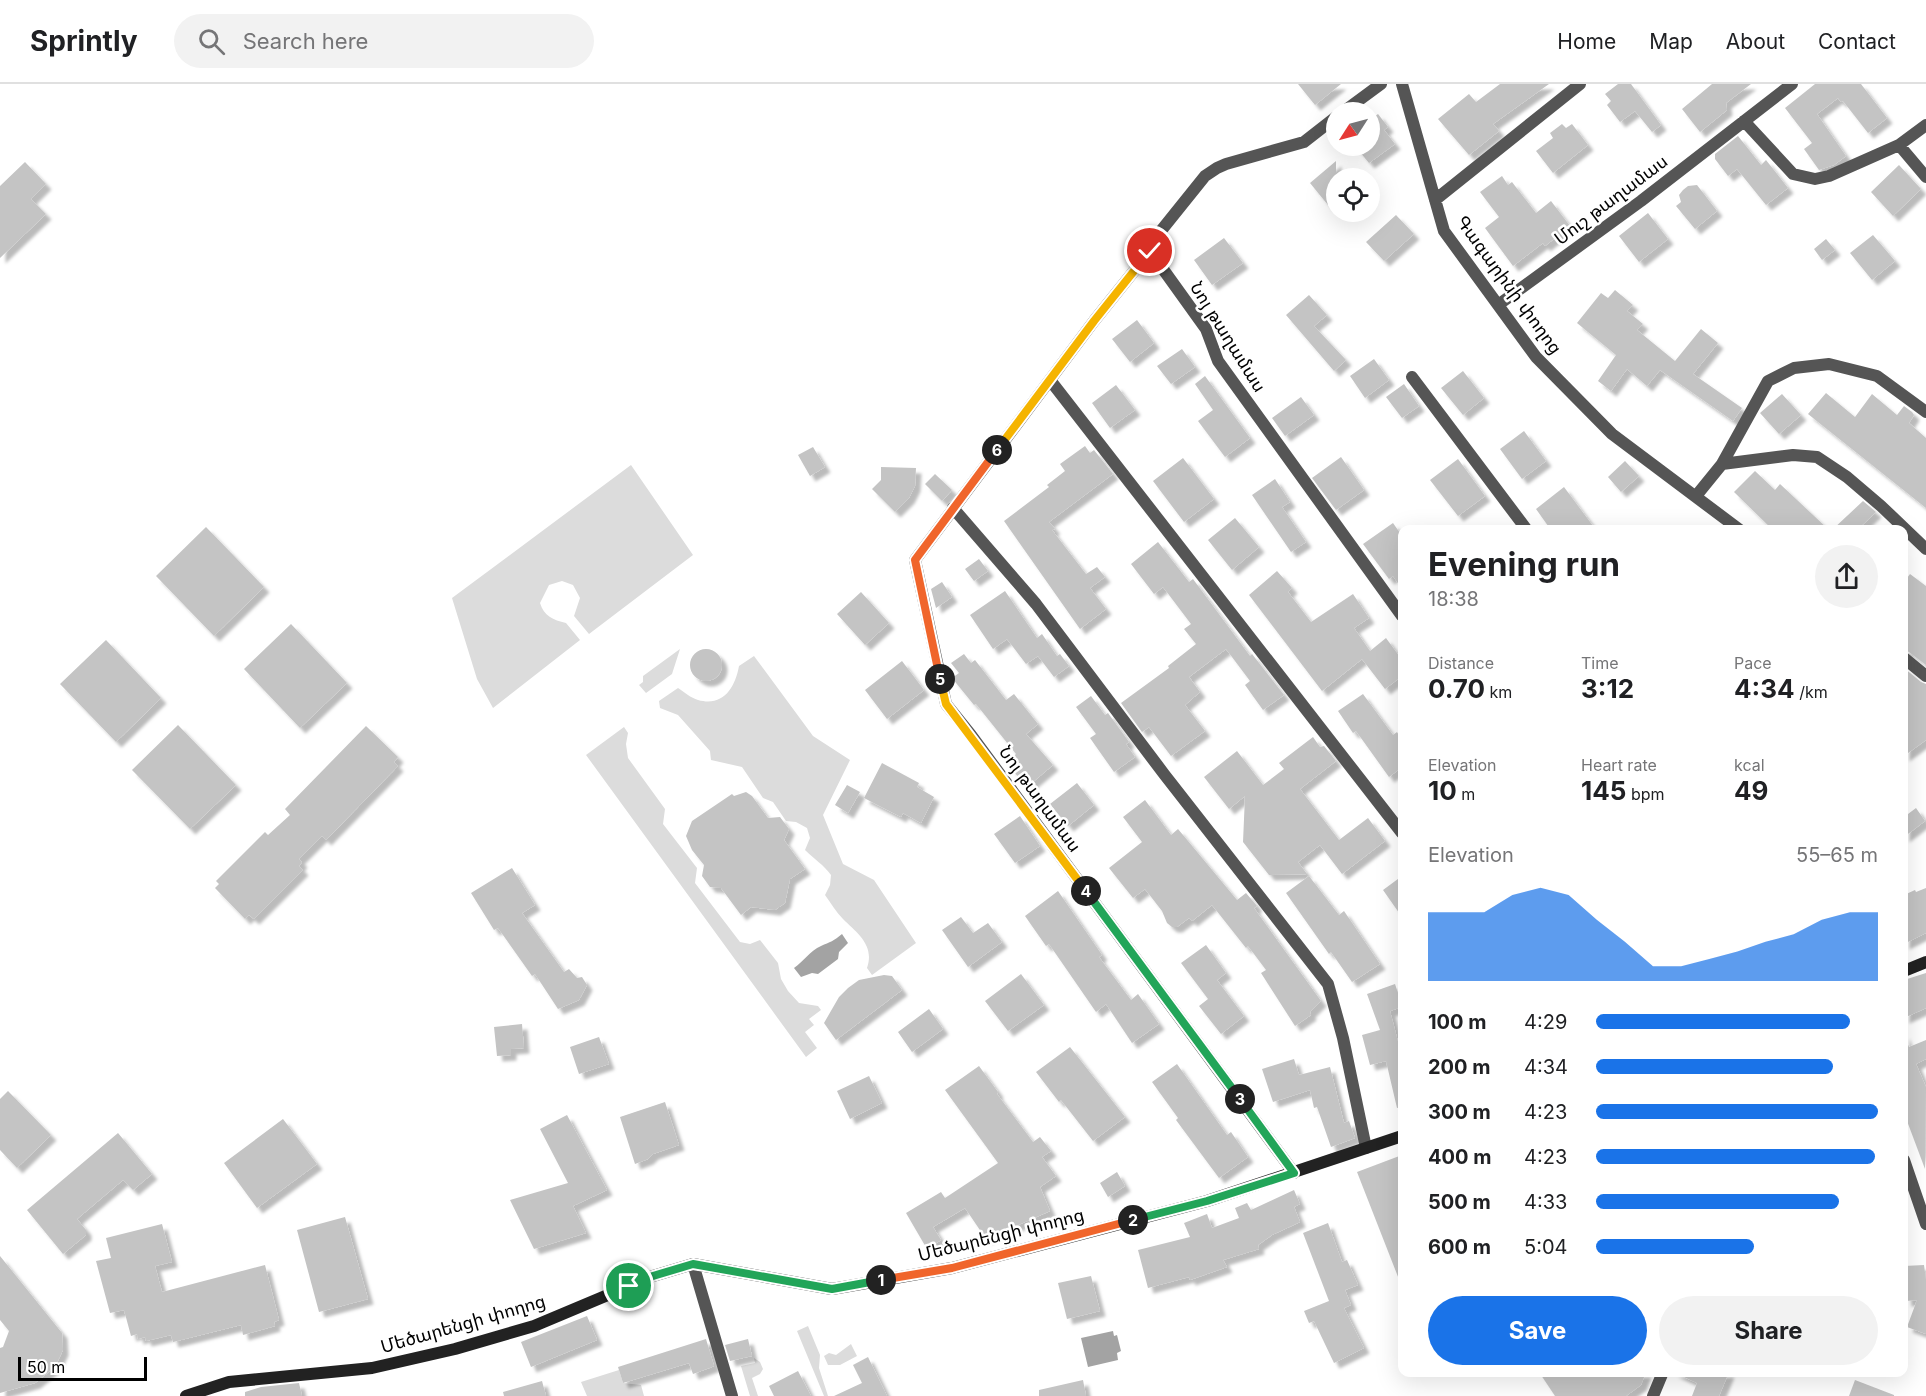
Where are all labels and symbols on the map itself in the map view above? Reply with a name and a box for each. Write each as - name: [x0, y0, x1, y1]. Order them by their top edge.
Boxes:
- north arrow: [1326, 102, 1380, 156]
- street label: Մուշ թաղամաս: [1550, 150, 1672, 249]
- street label: Գագարինի փողոց: [1452, 211, 1567, 358]
- pin: [1124, 225, 1175, 276]
- street label: Նոյ թաղամաս: [1186, 278, 1271, 396]
- pin: 6: [982, 435, 1012, 465]
- pin: 5: [925, 664, 955, 694]
- street label: Նոյ թաղամաս: [995, 742, 1086, 856]
- pin: 4: [1071, 876, 1101, 906]
- pin: 3: [1225, 1084, 1255, 1114]
- street label: Մեծարենցի փողոց: [916, 1204, 1086, 1265]
- pin: 2: [1118, 1205, 1148, 1235]
- pin: [603, 1260, 654, 1311]
- pin: 1: [866, 1265, 896, 1295]
- street label: Մեծարենցի փողոց: [378, 1290, 548, 1357]
- scale bar: [18, 1354, 147, 1382]

